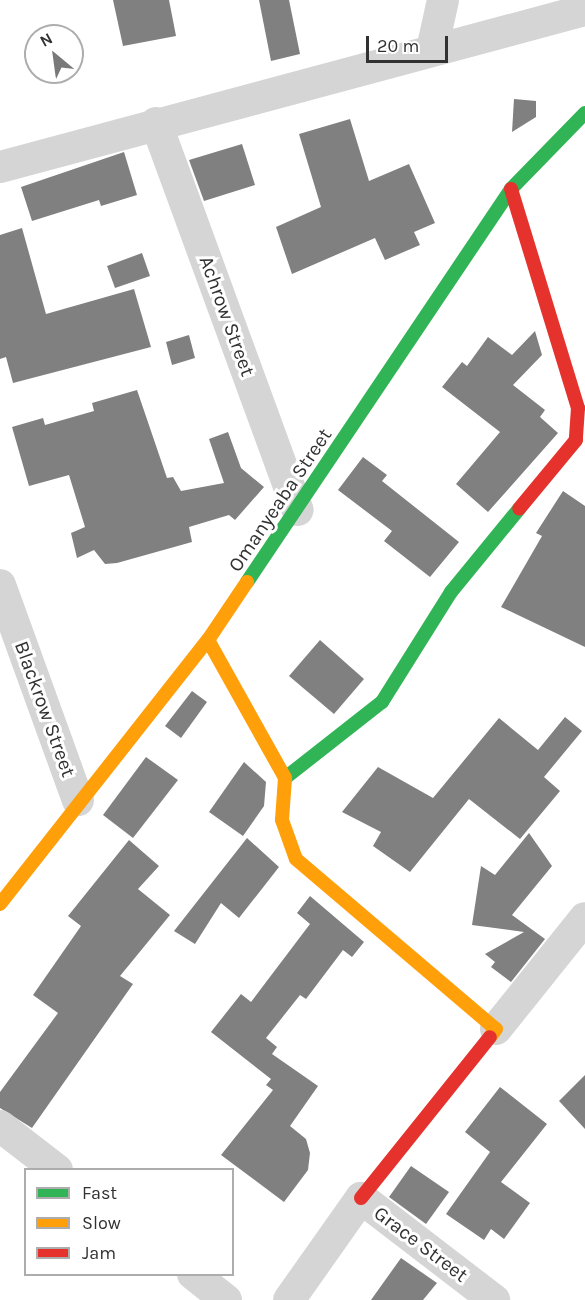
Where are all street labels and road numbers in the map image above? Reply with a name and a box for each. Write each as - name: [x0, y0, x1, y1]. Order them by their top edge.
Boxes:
- street label: Achrow Street: [194, 253, 260, 379]
- street label: Omanyeaba Street: [223, 424, 337, 576]
- street label: Blackrow Street: [9, 638, 81, 780]
- street label: Grace Street: [369, 1201, 473, 1287]

